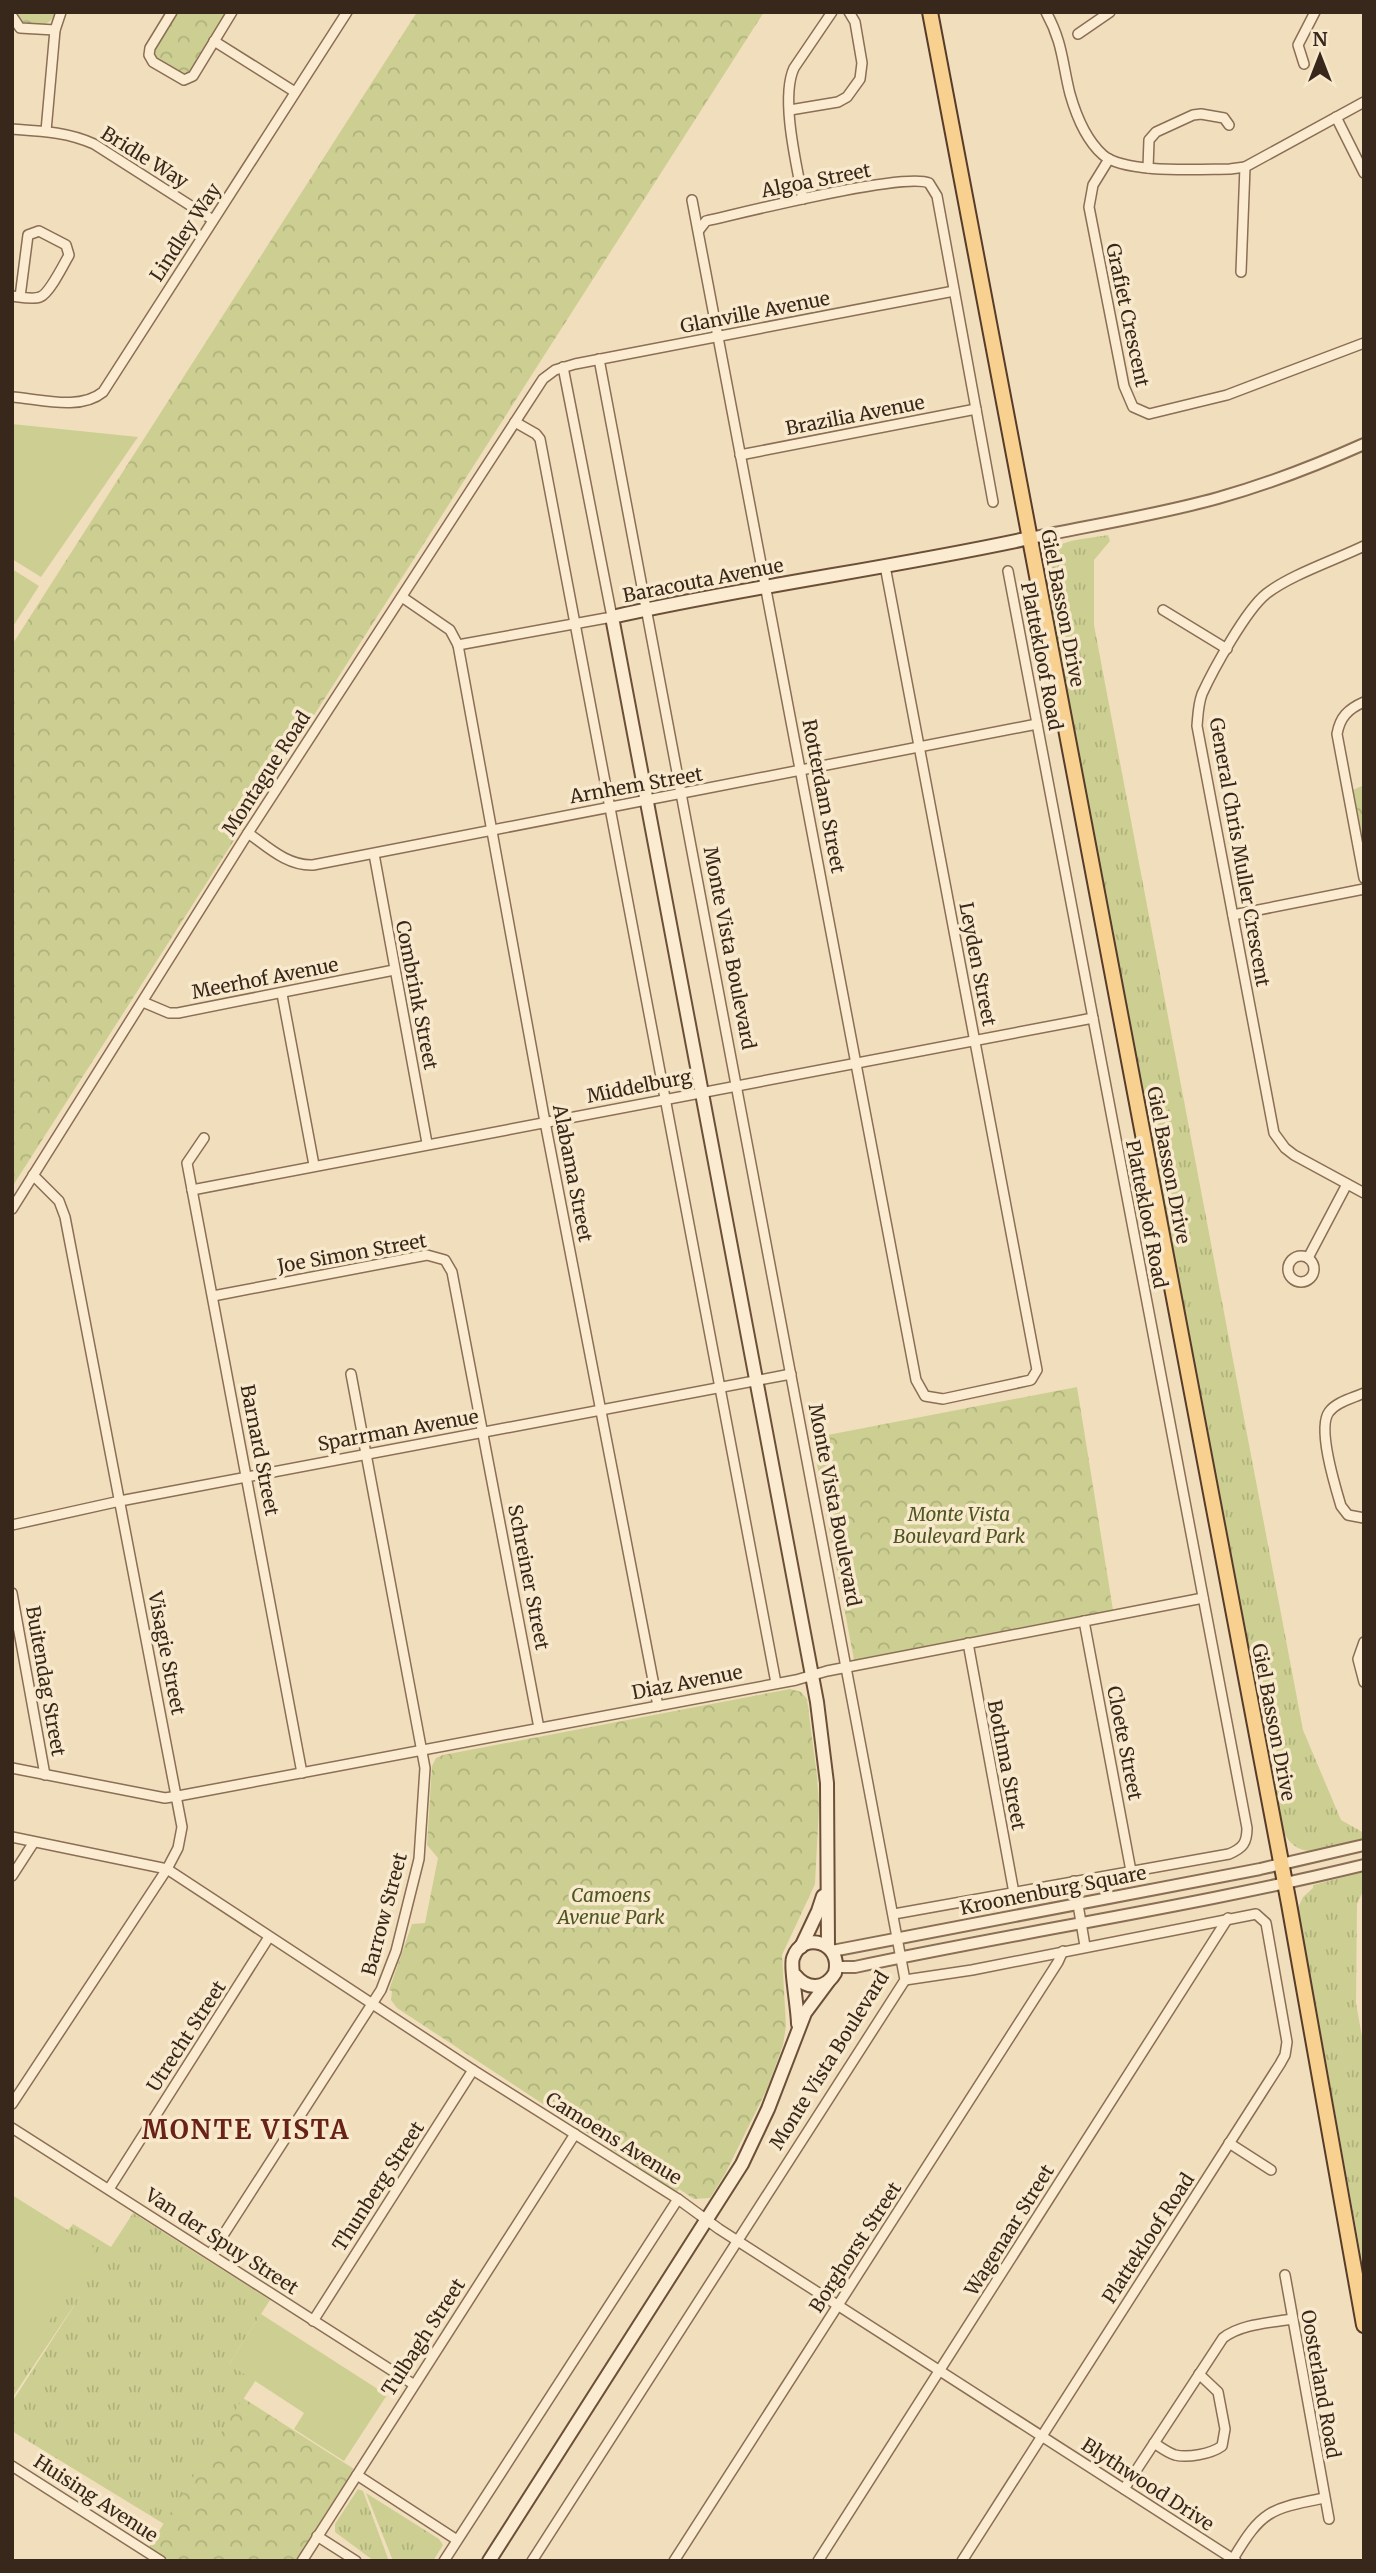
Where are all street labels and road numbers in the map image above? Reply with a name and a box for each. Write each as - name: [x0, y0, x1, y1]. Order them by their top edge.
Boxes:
- street label: Bridle Way: [97, 121, 193, 193]
- street label: Algoa Street: [758, 158, 873, 203]
- street label: Lindley Way: [144, 178, 226, 286]
- street label: Grafiet Crescent: [1101, 241, 1155, 390]
- street label: Glanville Avenue: [678, 286, 832, 338]
- street label: Brazilia Avenue: [783, 390, 927, 440]
- street label: Giel Basson Drive: [1036, 527, 1090, 689]
- street label: Baracouta Avenue: [621, 553, 785, 607]
- street label: Plattekloof Road: [1016, 580, 1068, 732]
- street label: Montague Road: [217, 706, 315, 840]
- street label: General Chris Muller Crescent: [1204, 716, 1276, 989]
- street label: Rotterdam Street: [797, 717, 851, 875]
- street label: Arnhem Street: [567, 761, 705, 809]
- street label: Monte Vista Boulevard: [699, 845, 761, 1051]
- street label: Leyden Street: [954, 900, 1002, 1029]
- street label: Combrink Street: [391, 918, 443, 1072]
- street label: Meerhof Avenue: [190, 952, 340, 1004]
- street label: Middelburg: [584, 1064, 694, 1108]
- street label: Giel Basson Drive: [1142, 1084, 1196, 1246]
- street label: Alabama Street: [548, 1101, 598, 1244]
- street label: Plattekloof Road: [1121, 1138, 1173, 1290]
- street label: Joe Simon Street: [275, 1228, 429, 1278]
- street label: Barnard Street: [236, 1382, 285, 1518]
- street label: Monte Vista Boulevard: [804, 1402, 866, 1608]
- street label: Sparrman Avenue: [316, 1404, 480, 1456]
- street label: Schreiner Street: [503, 1502, 555, 1652]
- street label: Visagie Street: [143, 1588, 191, 1717]
- street label: Buitendag Street: [21, 1604, 71, 1759]
- street label: Giel Basson Drive: [1247, 1641, 1301, 1803]
- street label: Diaz Avenue: [630, 1660, 744, 1704]
- street label: Cloete Street: [1102, 1684, 1148, 1803]
- street label: Bothma Street: [983, 1698, 1031, 1833]
- street label: Barrow Street: [356, 1849, 412, 1978]
- street label: Kroonenburg Square: [958, 1860, 1148, 1920]
- street label: Monte Vista Boulevard: [764, 1966, 894, 2154]
- street label: Utrecht Street: [141, 1976, 231, 2096]
- street label: Camoens Avenue: [541, 2086, 687, 2190]
- street label: Thunberg Street: [327, 2116, 429, 2255]
- street label: Wagenaar Street: [959, 2160, 1059, 2301]
- street label: Plattekloof Road: [1097, 2168, 1199, 2308]
- street label: Borghorst Street: [804, 2177, 907, 2317]
- street label: Van der Spuy Street: [140, 2182, 304, 2300]
- street label: Tulbagh Street: [376, 2273, 470, 2400]
- street label: Oosterland Road: [1296, 2308, 1346, 2460]
- street label: Blythwood Drive: [1077, 2432, 1219, 2536]
- street label: Huising Avenue: [29, 2449, 163, 2547]

